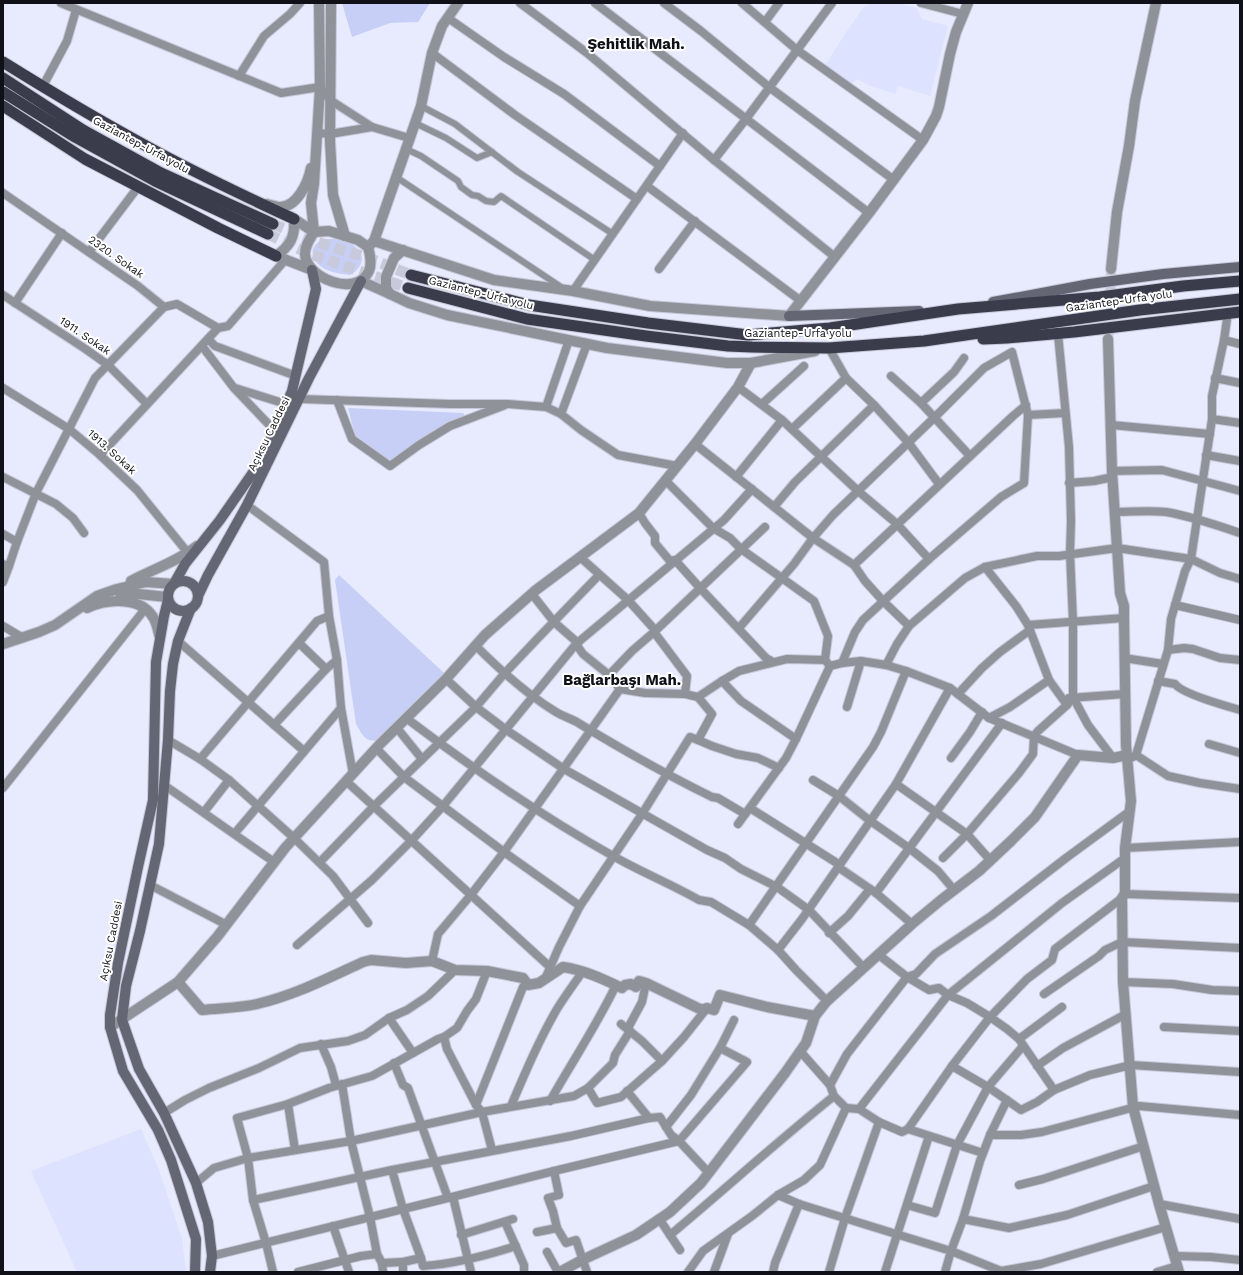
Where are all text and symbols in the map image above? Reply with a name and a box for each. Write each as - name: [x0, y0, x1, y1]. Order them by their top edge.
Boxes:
- district label: Şehitlik Mah.: [587, 35, 685, 53]
- street label: Gaziantep-Urfa yolu: [90, 114, 192, 176]
- street label: 2320. Sokak: [86, 233, 146, 281]
- street label: Gaziantep-Urfa yolu: [427, 274, 535, 312]
- street label: Gaziantep-Urfa yolu: [1065, 287, 1173, 315]
- street label: 1911. Sokak: [57, 314, 113, 358]
- street label: Gaziantep-Urfa yolu: [744, 327, 852, 340]
- street label: Açıksu Caddesi: [245, 395, 293, 473]
- street label: 1913. Sokak: [85, 427, 139, 477]
- district label: Bağlarbaşı Mah.: [563, 671, 681, 689]
- street label: Açıksu Caddesi: [97, 900, 125, 982]

